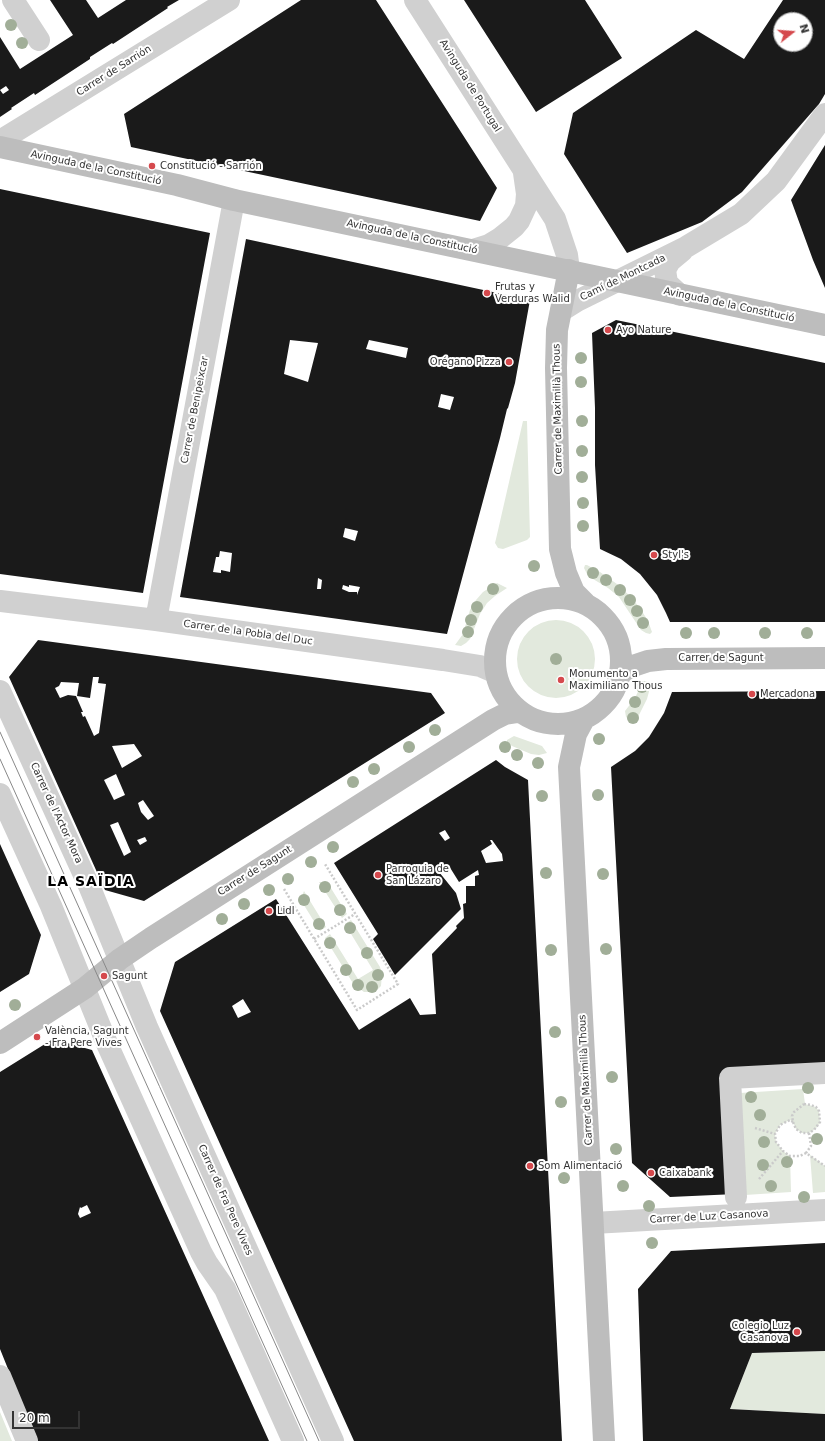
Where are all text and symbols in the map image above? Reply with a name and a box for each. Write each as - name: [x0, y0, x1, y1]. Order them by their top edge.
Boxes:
- north arrow: [773, 12, 813, 52]
- text: N: [796, 22, 812, 35]
- street label: Avinguda de Portugal: [437, 38, 503, 134]
- street label: Carrer de Sarrión: [74, 43, 154, 99]
- street label: Avinguda de la Constitució: [30, 148, 162, 188]
- place label: Constitució - Sarrión: [160, 160, 262, 172]
- marker: Constitució - Sarrión: [147, 161, 157, 171]
- street label: Avinguda de la Constitució: [346, 217, 478, 257]
- street label: Camí de Montcada: [578, 252, 668, 304]
- place label: Frutas y Verduras Walid: [495, 281, 570, 304]
- street label: Avinguda de la Constitució: [663, 285, 795, 325]
- marker: Frutas y Verduras Walid: [482, 288, 492, 298]
- place label: Ayo Nature: [616, 324, 671, 336]
- marker: Ayo Nature: [603, 325, 613, 335]
- street label: Carrer de Maximilià Thous: [551, 343, 565, 475]
- street label: Carrer de Benipeixcar: [179, 355, 211, 465]
- place label: Orégano Pizza: [430, 356, 501, 368]
- marker: Orégano Pizza: [504, 357, 514, 367]
- place label: Styl's: [662, 549, 689, 561]
- marker: Styl's: [649, 550, 659, 560]
- street label: Carrer de la Pobla del Duc: [183, 618, 313, 648]
- street label: Carrer de Sagunt: [678, 652, 764, 664]
- place label: Monumento a Maximiliano Thous: [569, 668, 662, 692]
- marker: Monumento a Maximiliano Thous: [556, 675, 566, 685]
- place label: Mercadona: [760, 688, 815, 700]
- marker: Mercadona: [747, 689, 757, 699]
- street label: Carrer de l'Actor Mora: [27, 761, 85, 865]
- street label: Carrer de Sagunt: [216, 843, 294, 899]
- place label: Parroquia de San Lázaro: [386, 863, 449, 886]
- marker: Parroquia de San Lázaro: [373, 870, 383, 880]
- district label: LA SAÏDIA: [47, 874, 135, 890]
- place label: Lidl: [277, 905, 294, 917]
- marker: Lidl: [264, 906, 274, 916]
- place label: Sagunt: [112, 970, 147, 982]
- marker: Sagunt: [99, 971, 109, 981]
- street label: Carrer de Maximilià Thous: [577, 1014, 595, 1146]
- place label: València, Sagunt - Fra Pere Vives: [45, 1025, 129, 1048]
- marker: València, Sagunt - Fra Pere Vives: [32, 1032, 42, 1042]
- street label: Carrer de Fra Pere Vives: [195, 1143, 255, 1257]
- place label: Som Alimentació: [538, 1160, 622, 1172]
- marker: Som Alimentació: [525, 1161, 535, 1171]
- place label: Caixabank: [659, 1167, 712, 1179]
- marker: Caixabank: [646, 1168, 656, 1178]
- street label: Carrer de Luz Casanova: [649, 1208, 769, 1226]
- place label: Colegio Luz Casanova: [732, 1320, 789, 1344]
- marker: Colegio Luz Casanova: [792, 1327, 802, 1337]
- scale bar: [14, 1403, 82, 1429]
- text: 20 m: [19, 1411, 50, 1425]

